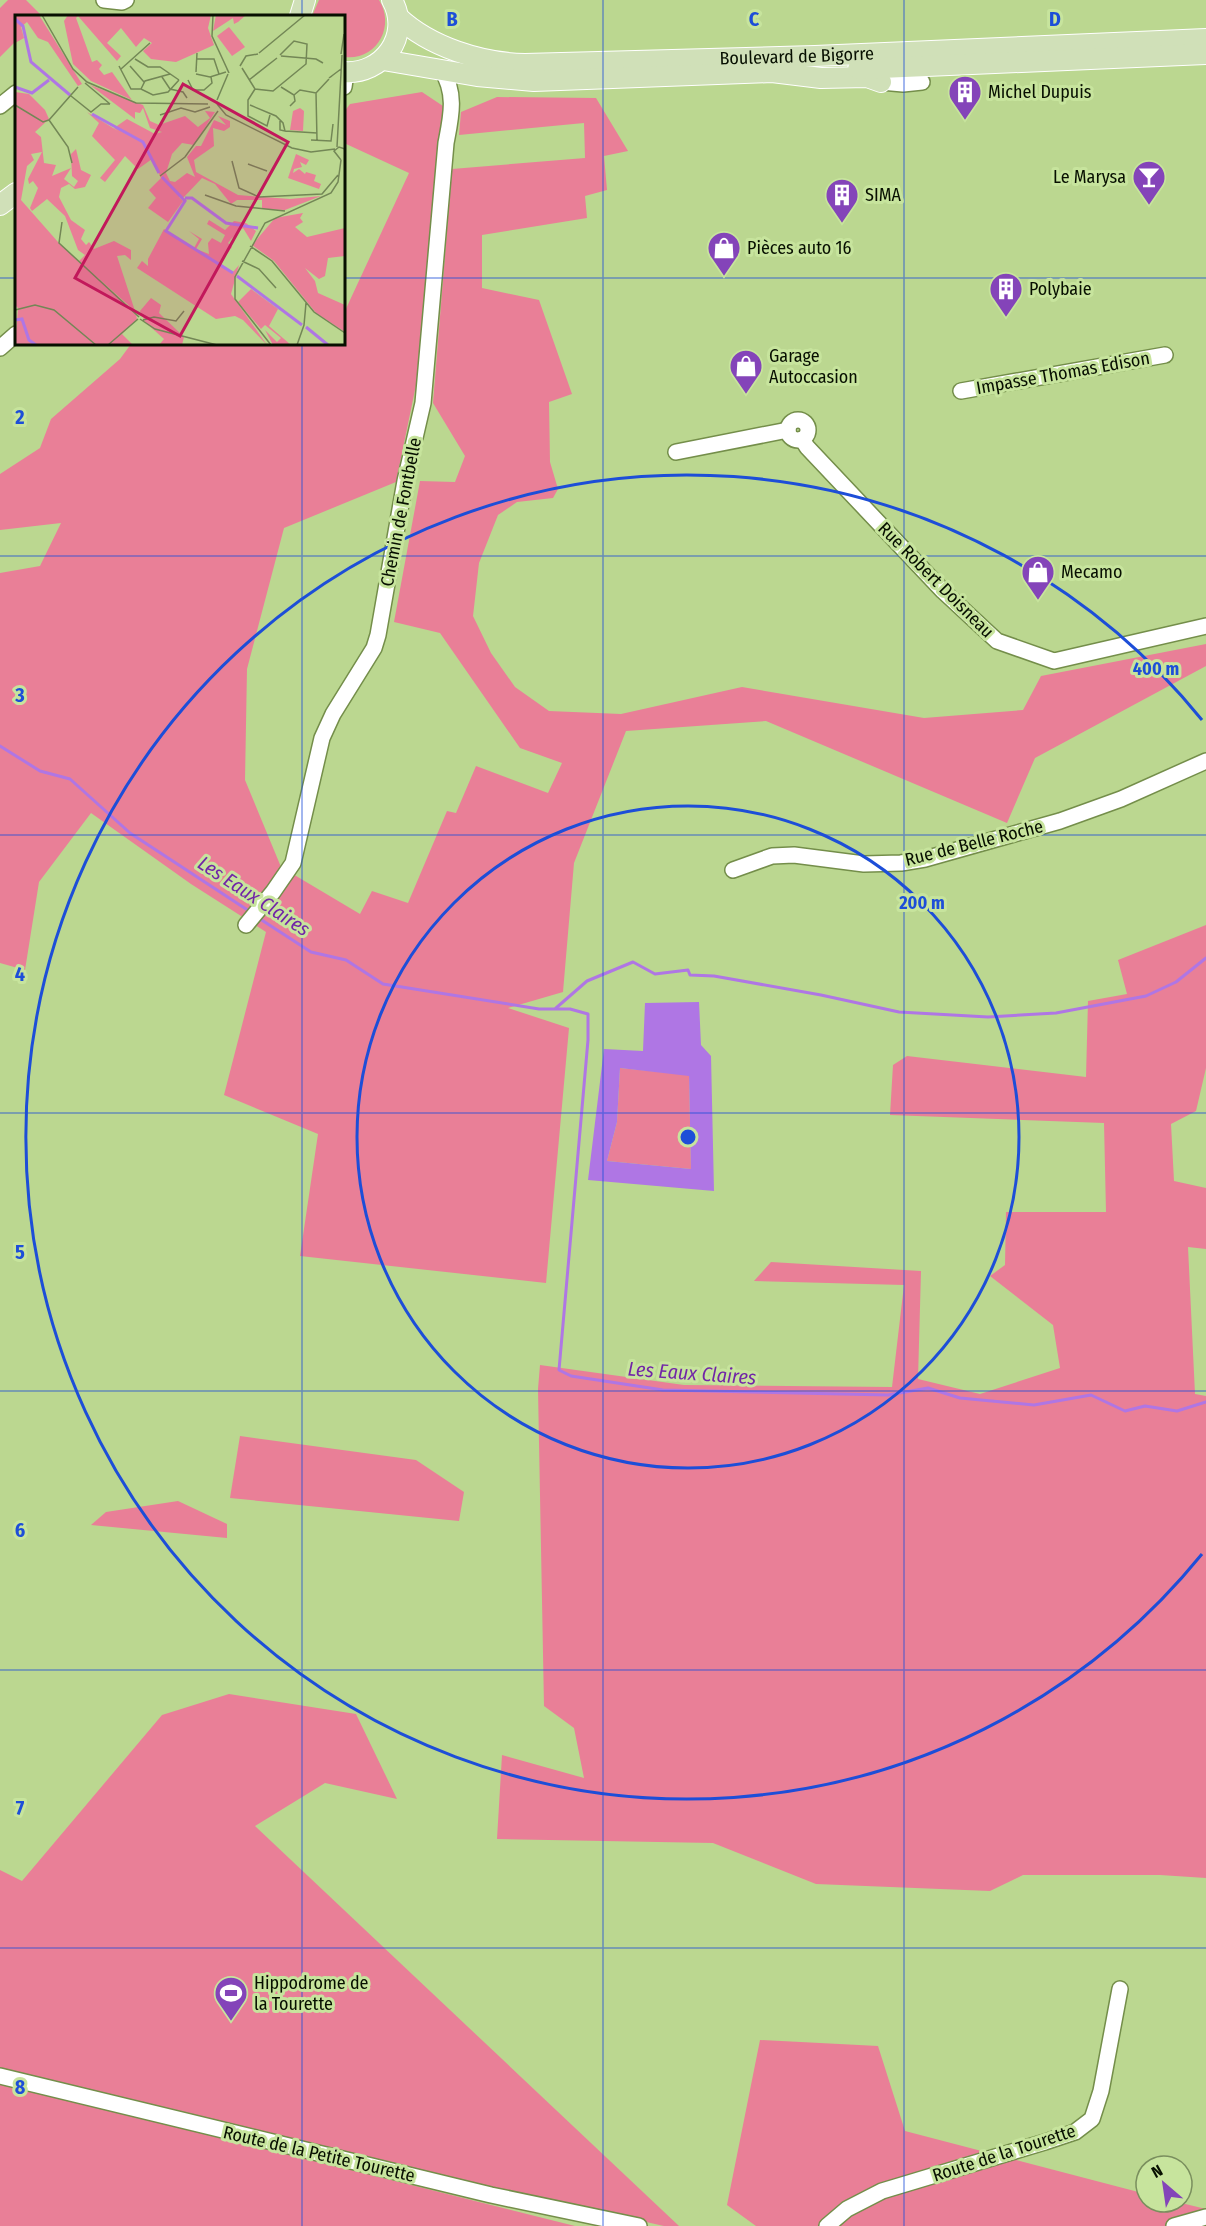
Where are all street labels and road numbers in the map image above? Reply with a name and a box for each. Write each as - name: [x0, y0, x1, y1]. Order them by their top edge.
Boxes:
- street label: Boulevard de Bigorre: [719, 42, 874, 70]
- street label: Impasse Thomas Edison: [975, 347, 1151, 399]
- street label: Chemin de Fontbelle: [376, 436, 426, 588]
- street label: Rue Robert Doisneau: [873, 517, 999, 643]
- street label: Rue de Belle Roche: [903, 815, 1045, 871]
- street label: Route de la Tourette: [930, 2119, 1078, 2186]
- street label: Route de la Petite Tourette: [221, 2121, 417, 2187]

